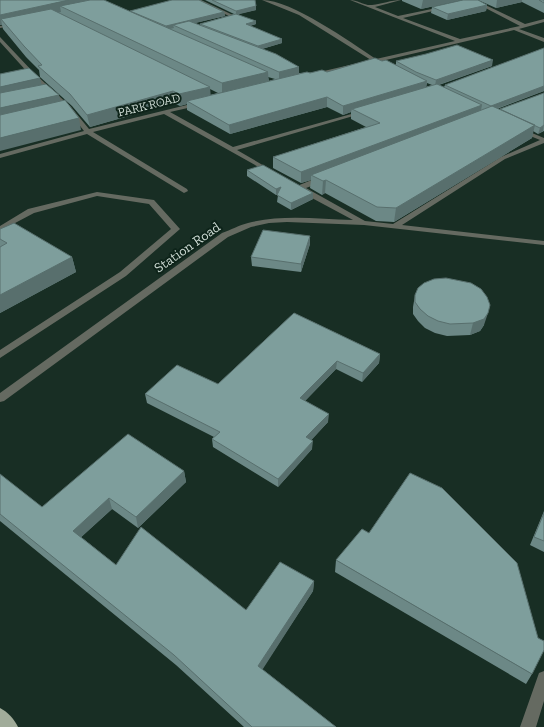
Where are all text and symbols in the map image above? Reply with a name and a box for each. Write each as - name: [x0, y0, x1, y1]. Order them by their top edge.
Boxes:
- street label: PARK ROAD: [116, 91, 182, 119]
- street label: Station Road: [151, 218, 224, 276]

